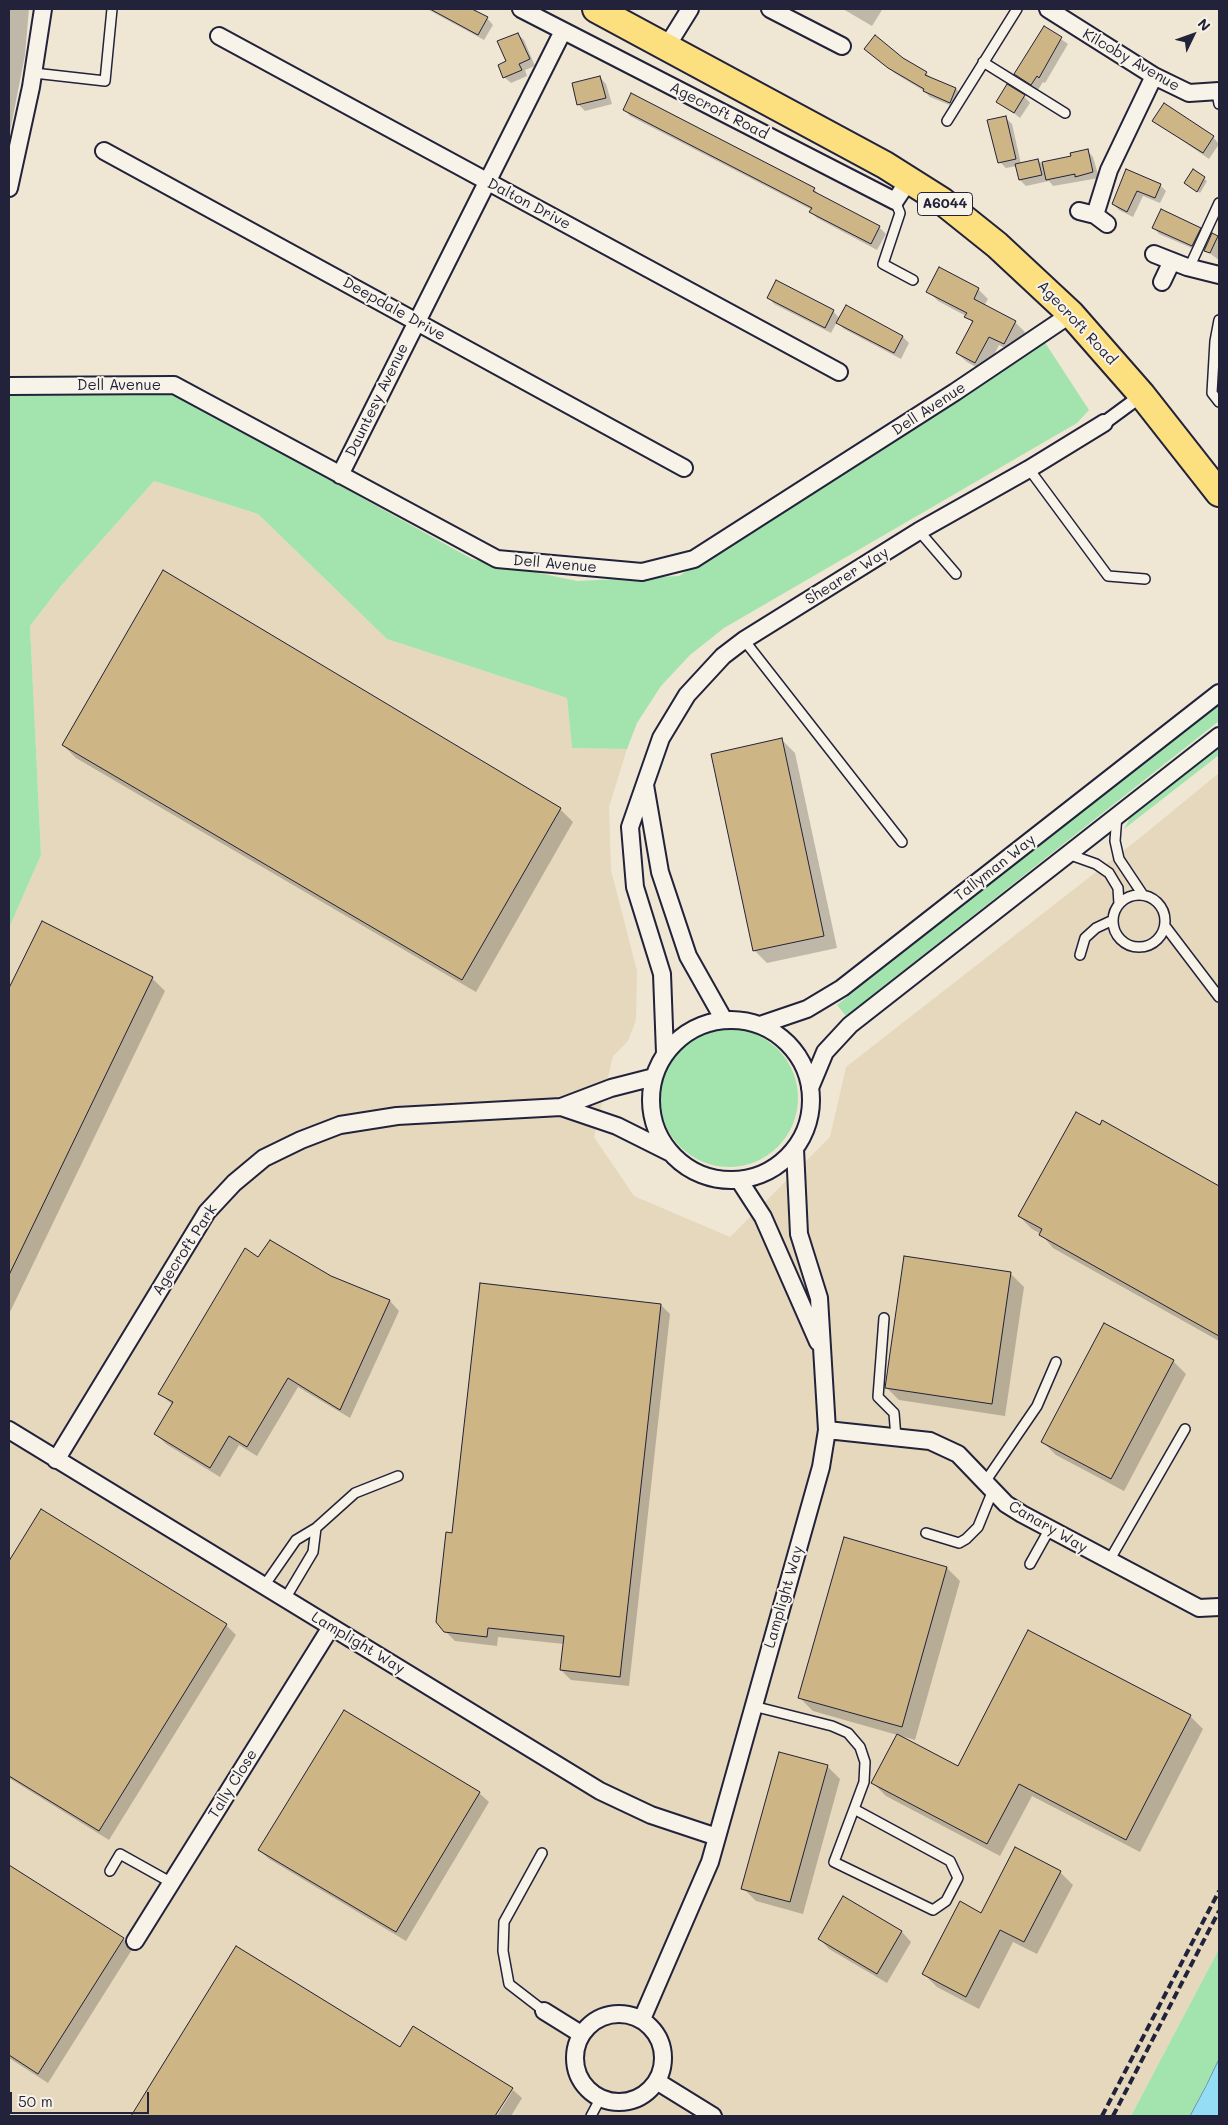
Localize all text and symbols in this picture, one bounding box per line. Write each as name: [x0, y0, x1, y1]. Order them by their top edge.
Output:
north arrow: [1168, 10, 1218, 60]
text: N: [1194, 14, 1215, 35]
street label: Kilcoby Avenue: [1079, 25, 1183, 95]
street label: Agecroft Road: [667, 78, 771, 144]
street label: Dalton Drive: [484, 175, 574, 233]
road number: A6044: [918, 192, 972, 215]
street label: Deepdale Drive: [340, 273, 448, 345]
street label: Agecroft Road: [1034, 277, 1120, 369]
street label: Dauntesy Avenue: [342, 340, 412, 460]
street label: Dell Avenue: [77, 376, 161, 394]
street label: Dell Avenue: [889, 379, 969, 439]
street label: Shearer Way: [802, 543, 892, 609]
street label: Dell Avenue: [512, 551, 598, 577]
street label: Tallyman Way: [951, 831, 1039, 905]
street label: Agecroft Park: [149, 1201, 221, 1299]
street label: Canary Way: [1005, 1497, 1091, 1557]
street label: Lamplight Way: [761, 1544, 807, 1650]
street label: Lamplight Way: [308, 1608, 408, 1678]
street label: Tally Close: [205, 1746, 261, 1822]
scale bar: [12, 2082, 151, 2114]
text: 50 m: [18, 2091, 53, 2111]

